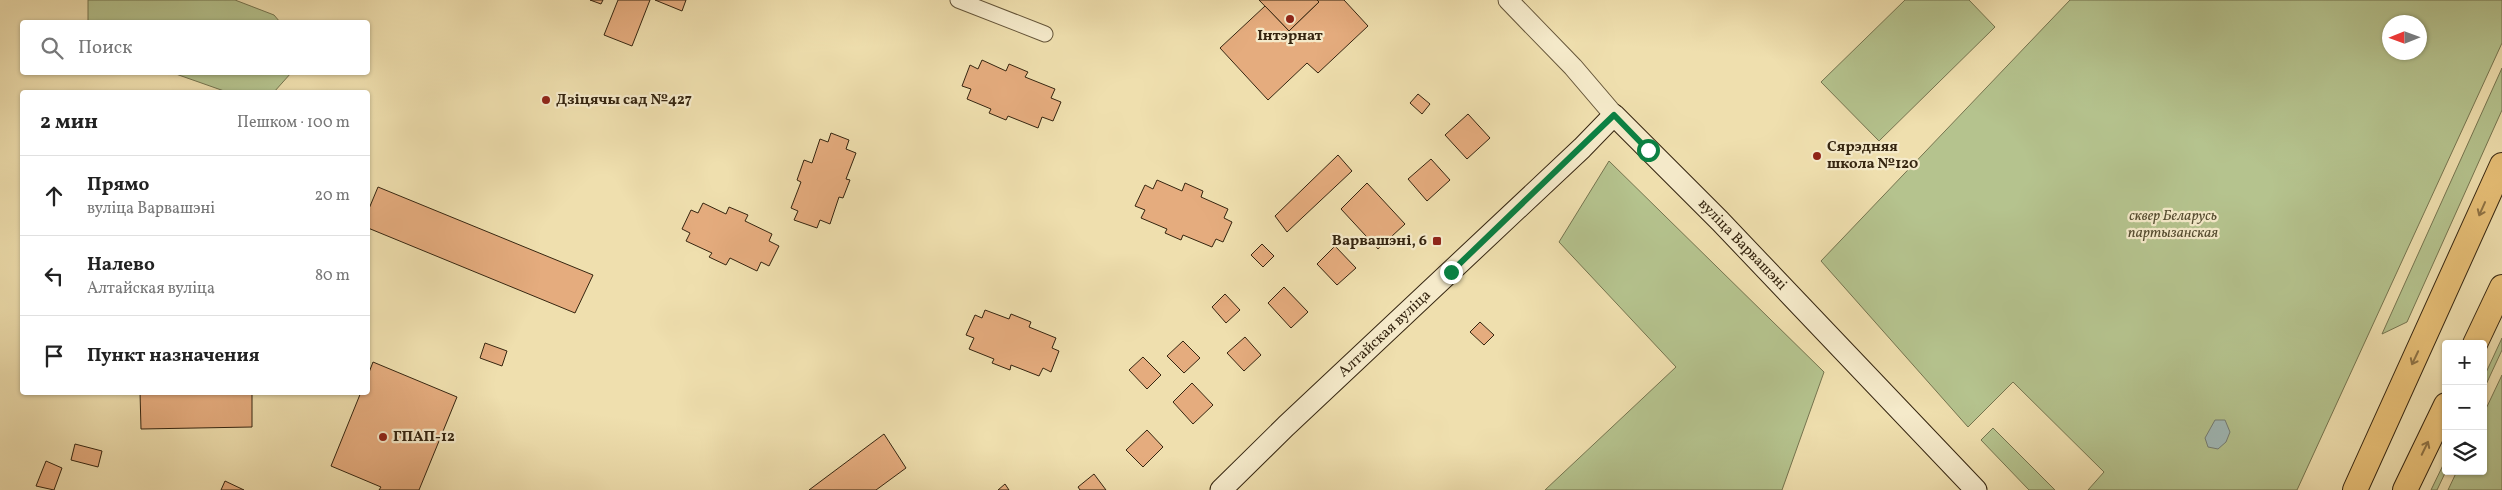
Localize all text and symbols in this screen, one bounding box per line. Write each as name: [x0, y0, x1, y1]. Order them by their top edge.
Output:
marker: Інтэрнат: [1284, 13, 1296, 25]
north arrow: [2382, 15, 2427, 60]
search box: [20, 20, 370, 75]
place label: Інтэрнат: [1257, 26, 1324, 47]
icon: search: [38, 34, 66, 62]
text: Поиск: [78, 35, 132, 61]
place label: Дзіцячы сад №427: [556, 90, 692, 111]
marker: Дзіцячы сад №427: [540, 94, 552, 106]
text: 2 мин: [40, 108, 98, 137]
text: Пешком · 100 m: [237, 112, 350, 134]
place label: Сярэдняя школа №120: [1827, 137, 1918, 175]
route start: [1637, 139, 1660, 162]
marker: Сярэдняя школа №120: [1811, 150, 1823, 162]
text: Прямо: [87, 172, 149, 198]
icon: ahead: [40, 182, 68, 210]
text: 20 m: [315, 185, 350, 207]
street label: вуліца Варвашэні: [1693, 194, 1791, 296]
text: вуліца Варвашэні: [87, 198, 215, 220]
one-way arrow: [2477, 202, 2487, 217]
park label: сквер Беларусь партызанская: [2128, 206, 2218, 244]
place label: Варвашэні, 6: [1332, 231, 1427, 252]
marker: Варвашэні, 6: [1431, 235, 1443, 247]
text: Налево: [87, 252, 155, 278]
route end: [1440, 261, 1463, 284]
icon: left: [40, 262, 68, 290]
text: 80 m: [315, 265, 350, 287]
text: Алтайская вуліца: [87, 278, 215, 300]
street label: Алтайская вуліца: [1334, 285, 1436, 383]
map controls: [2442, 340, 2487, 475]
button: +: [2442, 340, 2487, 385]
icon: arrive: [40, 342, 68, 370]
text: Пункт назначения: [87, 343, 260, 369]
one-way arrow: [2410, 350, 2420, 365]
button: −: [2442, 385, 2487, 430]
place label: ГПАП-12: [393, 427, 455, 448]
button: layers: [2442, 430, 2487, 475]
marker: ГПАП-12: [377, 431, 389, 443]
one-way arrow: [2421, 440, 2431, 455]

